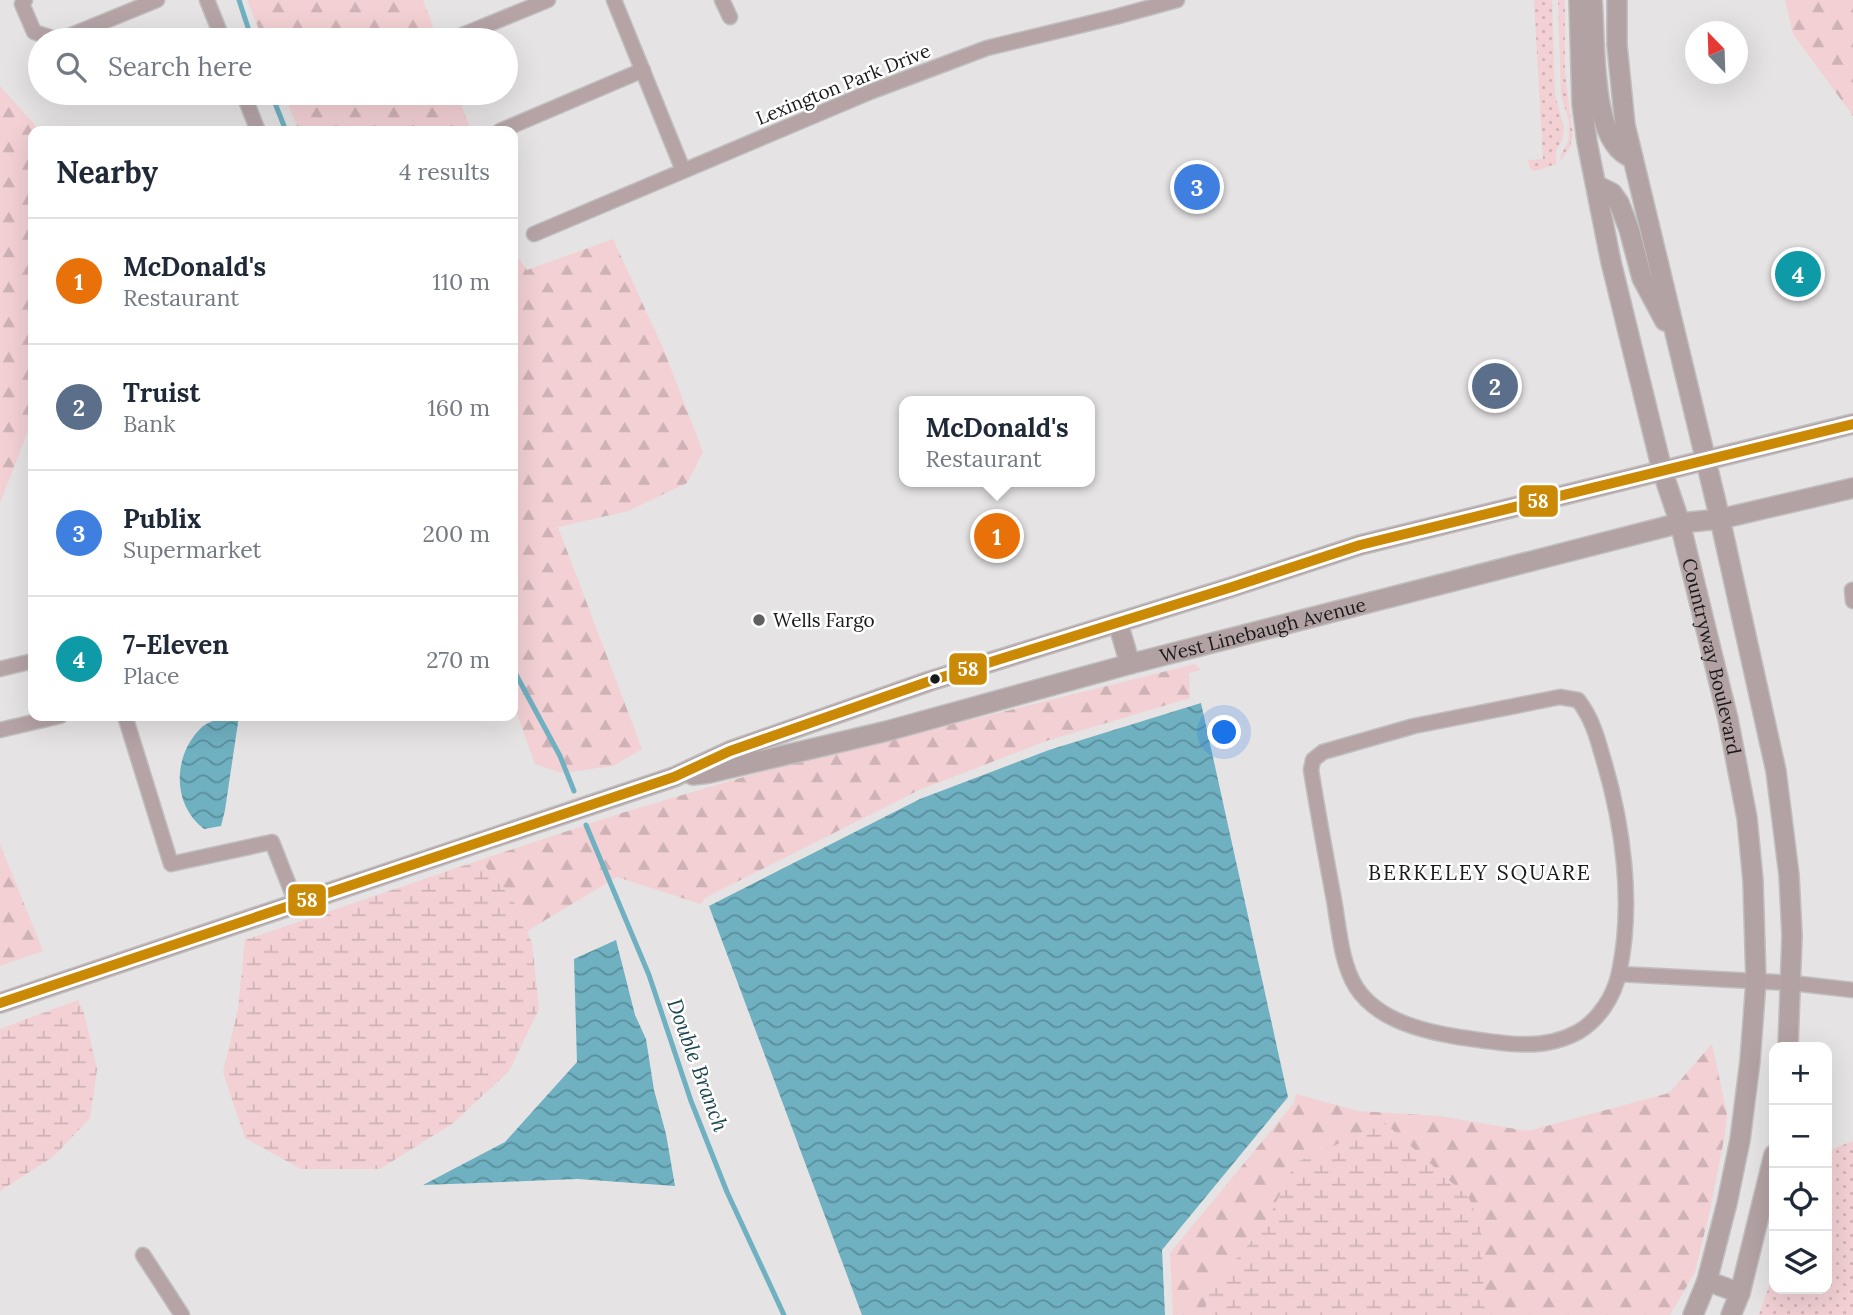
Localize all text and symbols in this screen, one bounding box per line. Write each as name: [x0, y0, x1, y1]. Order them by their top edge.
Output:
north arrow: [1685, 21, 1748, 84]
search box: [28, 28, 518, 105]
street label: Lexington Park Drive: [752, 38, 934, 130]
icon: search: [52, 48, 90, 86]
text: Search here: [108, 50, 252, 83]
text: Nearby: [56, 153, 158, 191]
text: 4 results: [399, 157, 490, 186]
pin: 3: [1174, 161, 1220, 213]
pin: 4: [1775, 248, 1821, 300]
text: McDonald's: [123, 250, 266, 283]
text: 1: [74, 267, 84, 296]
text: 110 m: [432, 267, 490, 296]
text: Restaurant: [123, 283, 239, 312]
pin: 2: [1472, 360, 1518, 412]
text: Truist: [123, 376, 200, 409]
text: 2: [73, 393, 85, 422]
text: 160 m: [427, 393, 490, 422]
popup: [899, 396, 1095, 487]
text: Bank: [123, 409, 176, 438]
text: McDonald's: [925, 411, 1069, 444]
text: Restaurant: [925, 444, 1042, 473]
line badge: 58: [1518, 484, 1559, 518]
text: 58: [1527, 489, 1549, 513]
text: Publix: [123, 502, 201, 535]
pin: 1: [974, 510, 1020, 562]
text: 3: [73, 519, 85, 548]
text: 200 m: [422, 519, 490, 548]
text: Supermarket: [123, 535, 261, 564]
street label: Countryway Boulevard: [1677, 556, 1747, 757]
street label: West Linebaugh Avenue: [1157, 592, 1368, 668]
place label: Wells Fargo: [773, 608, 875, 632]
marker: Wells Fargo: [751, 612, 767, 628]
text: 7-Eleven: [123, 628, 229, 661]
text: 4: [73, 645, 85, 674]
text: 270 m: [426, 645, 490, 674]
line badge: 58: [948, 652, 988, 686]
text: 58: [957, 657, 979, 681]
text: Place: [123, 661, 180, 690]
unlabelled marker: [928, 672, 942, 686]
your location: [1207, 715, 1241, 749]
district label: BERKELEY SQUARE: [1368, 859, 1592, 886]
line badge: 58: [287, 883, 327, 917]
text: 58: [296, 888, 318, 912]
water label: Double Branch: [661, 995, 735, 1135]
map controls: [1769, 1042, 1832, 1294]
button: +: [1769, 1042, 1832, 1105]
button: −: [1769, 1105, 1832, 1168]
button: locate: [1769, 1168, 1832, 1231]
button: layers: [1769, 1231, 1832, 1294]

